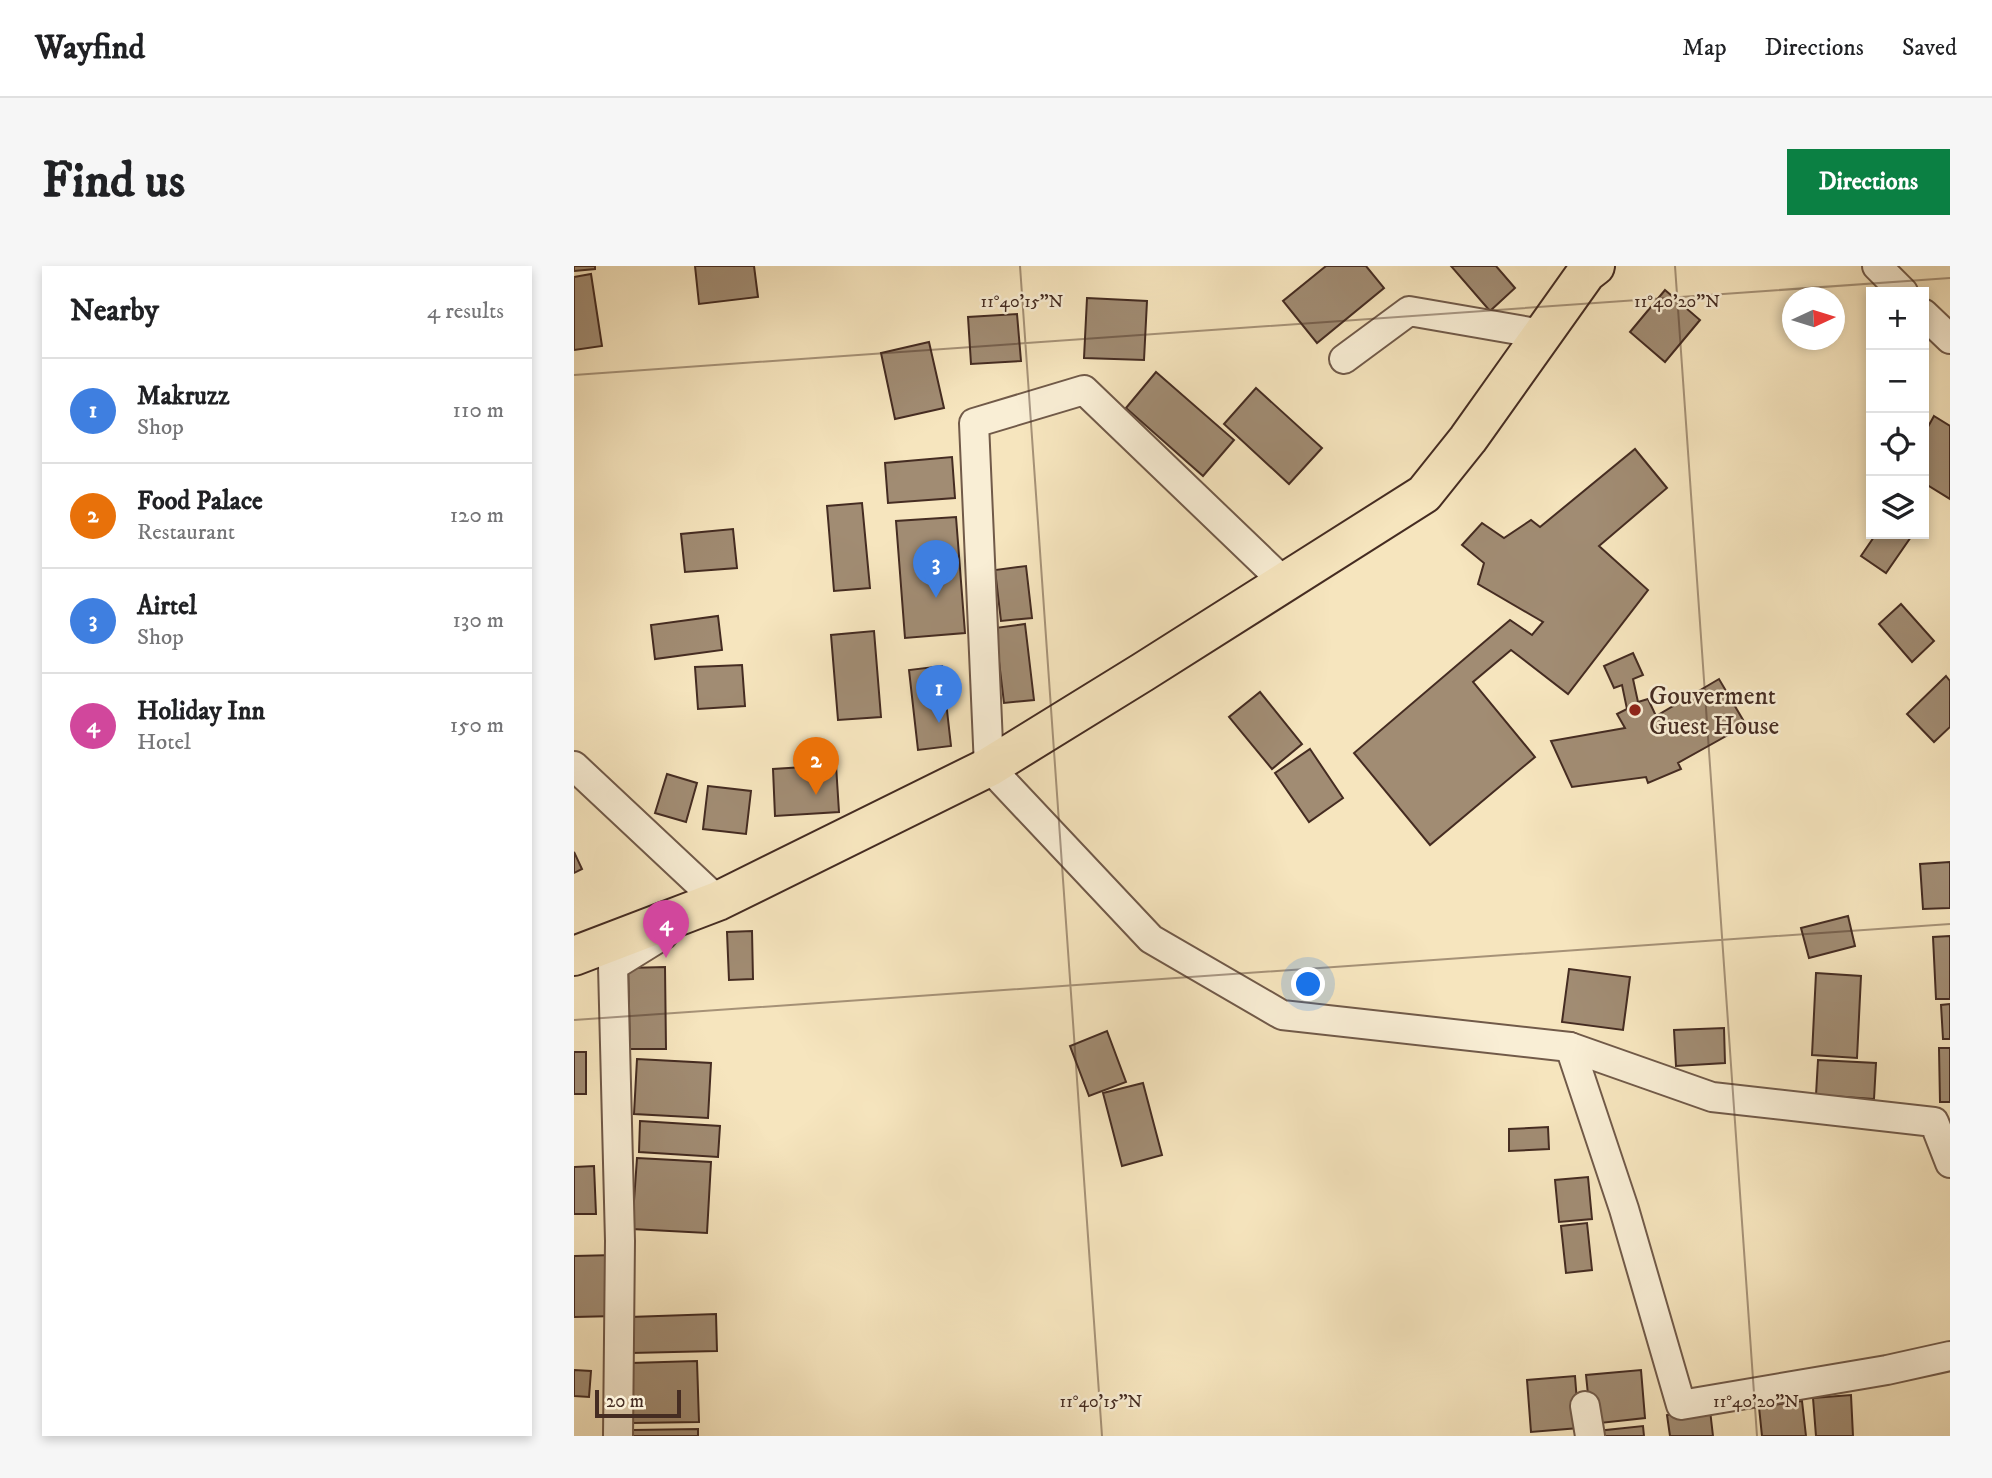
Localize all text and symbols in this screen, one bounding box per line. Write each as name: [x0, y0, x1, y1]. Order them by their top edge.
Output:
text: Wayfind: [35, 28, 145, 69]
text: Map: [1682, 33, 1727, 63]
text: Directions: [1765, 33, 1864, 63]
text: Saved: [1902, 33, 1957, 63]
button: Directions: [1787, 149, 1950, 215]
text: Find us: [42, 151, 185, 213]
north arrow: [1782, 287, 1845, 350]
map controls: [1866, 287, 1929, 539]
button: +: [1866, 287, 1929, 350]
text: 11°40'15"N: [981, 291, 1064, 313]
text: 11°40'20"N: [1634, 291, 1720, 313]
text: Nearby: [70, 293, 159, 330]
text: 4 results: [427, 297, 504, 326]
button: −: [1866, 350, 1929, 413]
text: Makruzz: [137, 380, 229, 413]
text: 1: [89, 396, 97, 425]
text: 110 m: [453, 396, 504, 425]
text: Shop: [137, 413, 184, 442]
button: locate: [1866, 413, 1929, 476]
button: layers: [1866, 476, 1929, 539]
text: Food Palace: [137, 485, 263, 518]
text: 2: [87, 501, 99, 530]
text: 120 m: [450, 501, 504, 530]
text: Restaurant: [137, 518, 235, 547]
pin: 3: [913, 540, 959, 598]
text: Airtel: [137, 590, 197, 623]
text: 3: [89, 606, 97, 635]
text: 130 m: [452, 606, 504, 635]
text: Shop: [137, 623, 184, 652]
pin: 1: [916, 665, 962, 723]
place label: Gouverment Guest House: [1649, 680, 1779, 743]
text: Holiday Inn: [137, 695, 265, 728]
marker: Gouverment Guest House: [1627, 702, 1643, 718]
text: 4: [86, 711, 100, 740]
text: 150 m: [450, 711, 504, 740]
text: Hotel: [137, 728, 191, 757]
pin: 2: [793, 737, 839, 795]
pin: 4: [643, 900, 689, 958]
your location: [1291, 967, 1325, 1001]
scale bar: [595, 1387, 681, 1419]
text: 20 m: [606, 1390, 644, 1413]
text: 11°40'15"N: [1060, 1391, 1143, 1413]
text: 11°40'20"N: [1713, 1391, 1799, 1413]

